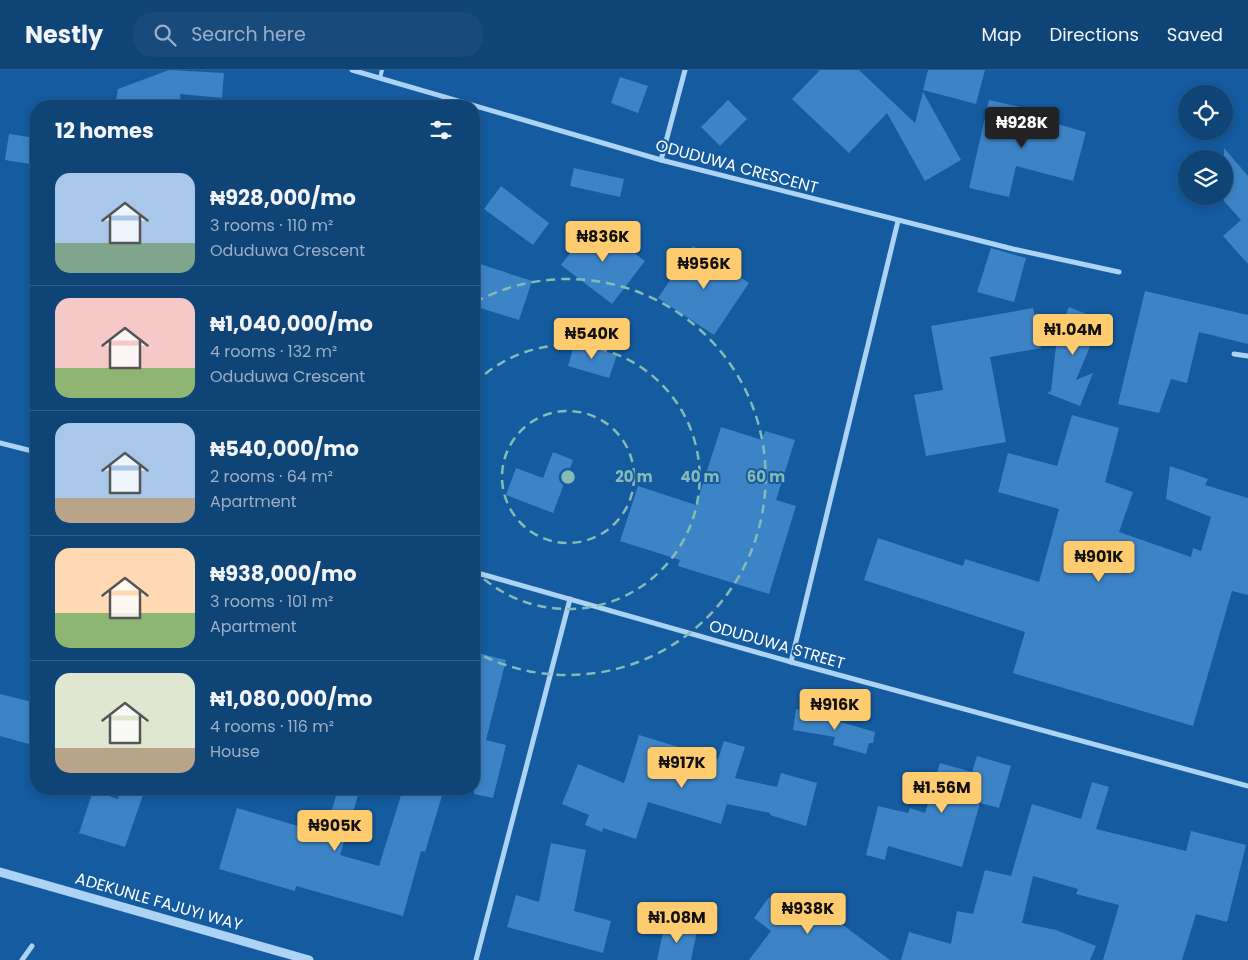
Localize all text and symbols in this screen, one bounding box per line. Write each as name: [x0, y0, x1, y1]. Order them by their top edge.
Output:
search box: [133, 12, 483, 57]
text: Nestly: [25, 18, 103, 51]
icon: search: [151, 21, 179, 49]
text: Search here: [191, 21, 306, 48]
text: Map: [982, 22, 1021, 47]
text: Directions: [1049, 22, 1139, 47]
text: Saved: [1167, 22, 1223, 47]
map controls: [1178, 85, 1233, 205]
button: locate: [1178, 85, 1233, 140]
pin: ₦928K: [987, 106, 1057, 149]
text: ₦928K: [996, 111, 1048, 134]
text: 12 homes: [55, 116, 154, 145]
icon: filters: [427, 116, 455, 144]
street label: ODUDUWA CRESCENT: [653, 134, 821, 199]
button: layers: [1178, 150, 1233, 205]
text: ₦928,000/mo: [210, 183, 356, 212]
icon: home: [95, 193, 155, 253]
text: 3 rooms · 110 m²: [210, 214, 333, 237]
pin: ₦836K: [568, 220, 638, 263]
text: ₦836K: [577, 225, 629, 248]
text: Oduduwa Crescent: [210, 239, 365, 262]
pin: ₦956K: [669, 248, 739, 290]
text: ₦956K: [677, 252, 731, 275]
text: ₦1,040,000/mo: [210, 309, 373, 338]
pin: ₦1.04M: [1032, 314, 1114, 356]
icon: home: [95, 318, 155, 378]
pin: ₦540K: [557, 318, 627, 360]
text: ₦1.04M: [1044, 318, 1102, 341]
text: ₦540K: [565, 322, 619, 345]
text: 4 rooms · 132 m²: [210, 340, 337, 363]
text: Oduduwa Crescent: [210, 365, 365, 388]
text: ₦540,000/mo: [210, 434, 359, 463]
icon: home: [95, 443, 155, 503]
text: 2 rooms · 64 m²: [210, 465, 333, 488]
text: 20 m: [615, 466, 653, 487]
text: 40 m: [680, 466, 720, 487]
text: 60 m: [747, 466, 785, 487]
centre of rings: [559, 468, 577, 486]
text: Apartment: [210, 490, 297, 513]
pin: ₦901K: [1064, 540, 1134, 583]
text: ₦901K: [1075, 545, 1124, 568]
text: ₦938,000/mo: [210, 559, 357, 588]
icon: home: [95, 568, 155, 628]
text: 3 rooms · 101 m²: [210, 590, 333, 613]
street label: ODUDUWA STREET: [706, 614, 848, 675]
text: Apartment: [210, 615, 297, 638]
text: ₦1,080,000/mo: [210, 684, 372, 713]
pin: ₦916K: [800, 688, 870, 731]
icon: home: [95, 693, 155, 753]
text: ₦916K: [811, 693, 859, 716]
text: 4 rooms · 116 m²: [210, 715, 334, 738]
text: House: [210, 740, 260, 763]
pin: ₦917K: [647, 746, 717, 789]
text: ₦917K: [658, 751, 706, 774]
pin: ₦1.56M: [901, 772, 983, 814]
text: ₦1.56M: [913, 776, 971, 799]
pin: ₦905K: [300, 810, 370, 852]
text: ₦905K: [308, 814, 362, 837]
street label: ADEKUNLE FAJUYI WAY: [73, 867, 246, 937]
pin: ₦938K: [773, 892, 843, 935]
text: ₦938K: [782, 897, 834, 920]
pin: ₦1.08M: [636, 902, 718, 944]
text: ₦1.08M: [648, 906, 706, 929]

